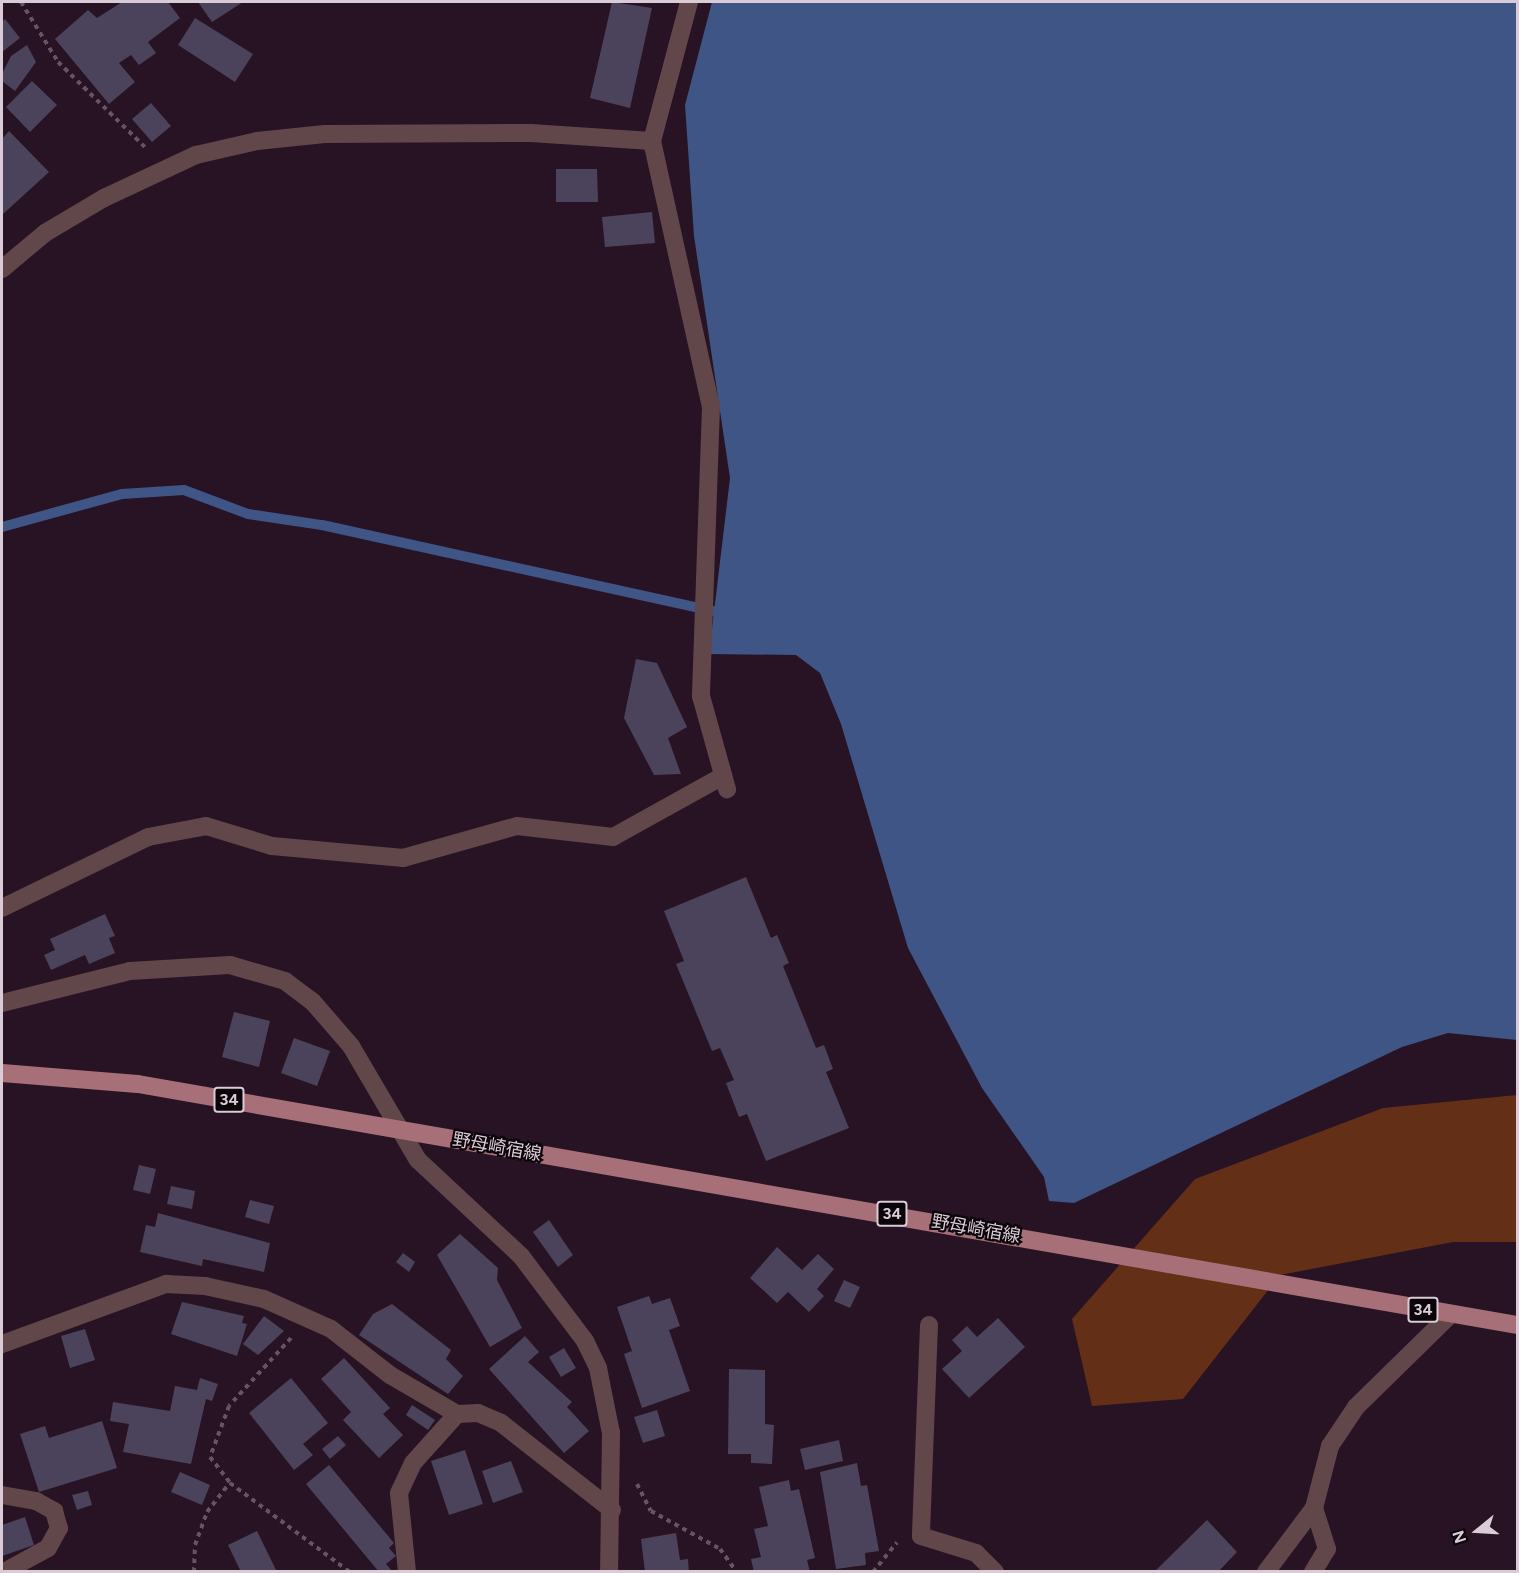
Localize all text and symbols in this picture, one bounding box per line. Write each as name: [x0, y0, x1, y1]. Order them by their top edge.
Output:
road number: 34: [212, 1087, 246, 1113]
street label: 野母崎宿線: [451, 1129, 543, 1165]
road number: 34: [876, 1201, 908, 1227]
street label: 野母崎宿線: [930, 1211, 1022, 1247]
road number: 34: [1406, 1297, 1440, 1323]
north arrow: [1447, 1501, 1507, 1561]
text: N: [1448, 1528, 1470, 1546]

